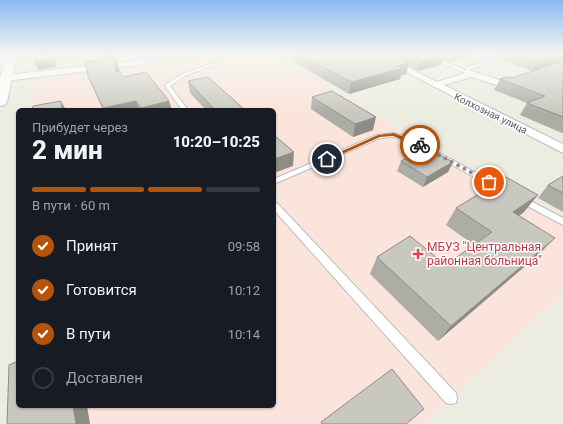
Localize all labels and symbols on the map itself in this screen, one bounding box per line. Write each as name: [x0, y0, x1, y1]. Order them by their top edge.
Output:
street label: Колхозная улица: [452, 91, 529, 136]
courier: [400, 125, 440, 165]
pin: [310, 142, 344, 176]
pin: [472, 165, 506, 199]
place label: МБУЗ "Центральная районная больница": [427, 240, 542, 268]
marker: МБУЗ "Центральная районная больница": [412, 248, 424, 260]

